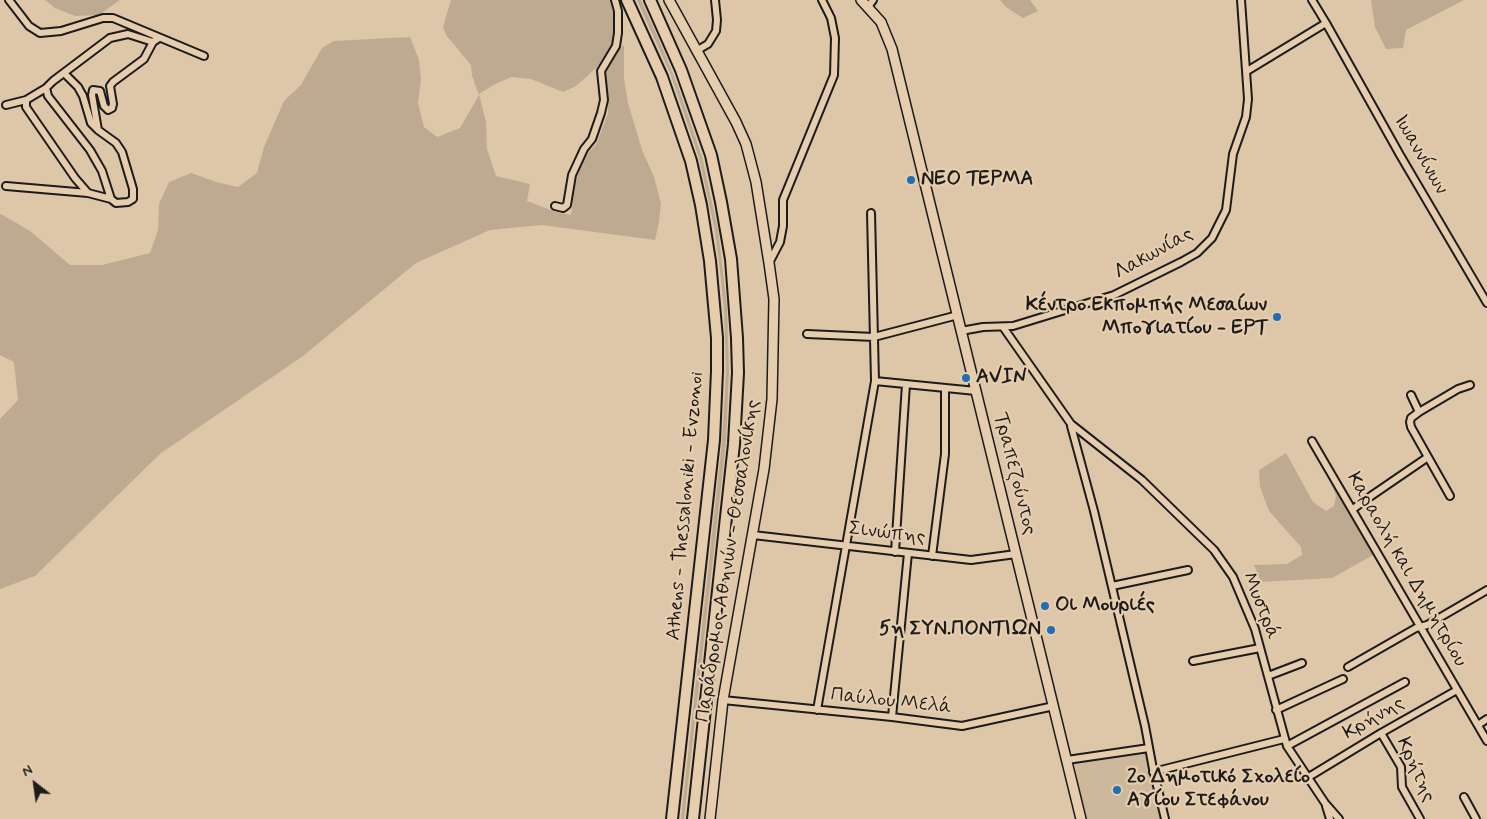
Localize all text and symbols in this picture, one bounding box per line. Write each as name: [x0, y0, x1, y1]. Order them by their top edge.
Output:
street label: Ιωαννίνων: [1388, 111, 1452, 199]
place label: ΝΕΟ ΤΕΡΜΑ: [921, 168, 1033, 192]
marker: ΝΕΟ ΤΕΡΜΑ: [905, 174, 917, 186]
street label: Λακωνίας: [1110, 223, 1198, 285]
place label: Κέντρο Εκπομπής Μεσαίων Μπογιατίου - ΕΡΤ: [1026, 294, 1267, 341]
marker: Κέντρο Εκπομπής Μεσαίων Μπογιατίου - ΕΡΤ: [1271, 311, 1283, 323]
place label: AVIN: [976, 366, 1027, 390]
street label: Athens - Thessaloniki - Evzonoi: [662, 371, 710, 641]
marker: AVIN: [960, 372, 972, 384]
street label: Παράδρομος Αθηνών - Θεσσαλονίκης: [692, 398, 766, 724]
street label: Τραπεζούντος: [987, 410, 1041, 538]
street label: Καραολή και Δημητρίου: [1340, 468, 1472, 672]
street label: Σινώπης: [847, 517, 927, 551]
street label: Μυστρά: [1236, 569, 1284, 643]
place label: Οι Μουριές: [1055, 594, 1155, 618]
marker: Οι Μουριές: [1039, 600, 1051, 612]
place label: 5η ΣΥΝ.ΠΟΝΤΙΩΝ: [879, 618, 1041, 642]
marker: 5η ΣΥΝ.ΠΟΝΤΙΩΝ: [1045, 624, 1057, 636]
street label: Παύλου Μελά: [829, 684, 953, 720]
street label: Κρήνης: [1339, 692, 1409, 746]
street label: Κρήτης: [1390, 734, 1440, 806]
north arrow: [10, 759, 60, 809]
text: N: [19, 761, 36, 781]
place label: 2ο Δημοτικό Σχολείο Αγίου Στεφάνου: [1127, 766, 1310, 813]
marker: 2ο Δημοτικό Σχολείο Αγίου Στεφάνου: [1111, 784, 1123, 796]

